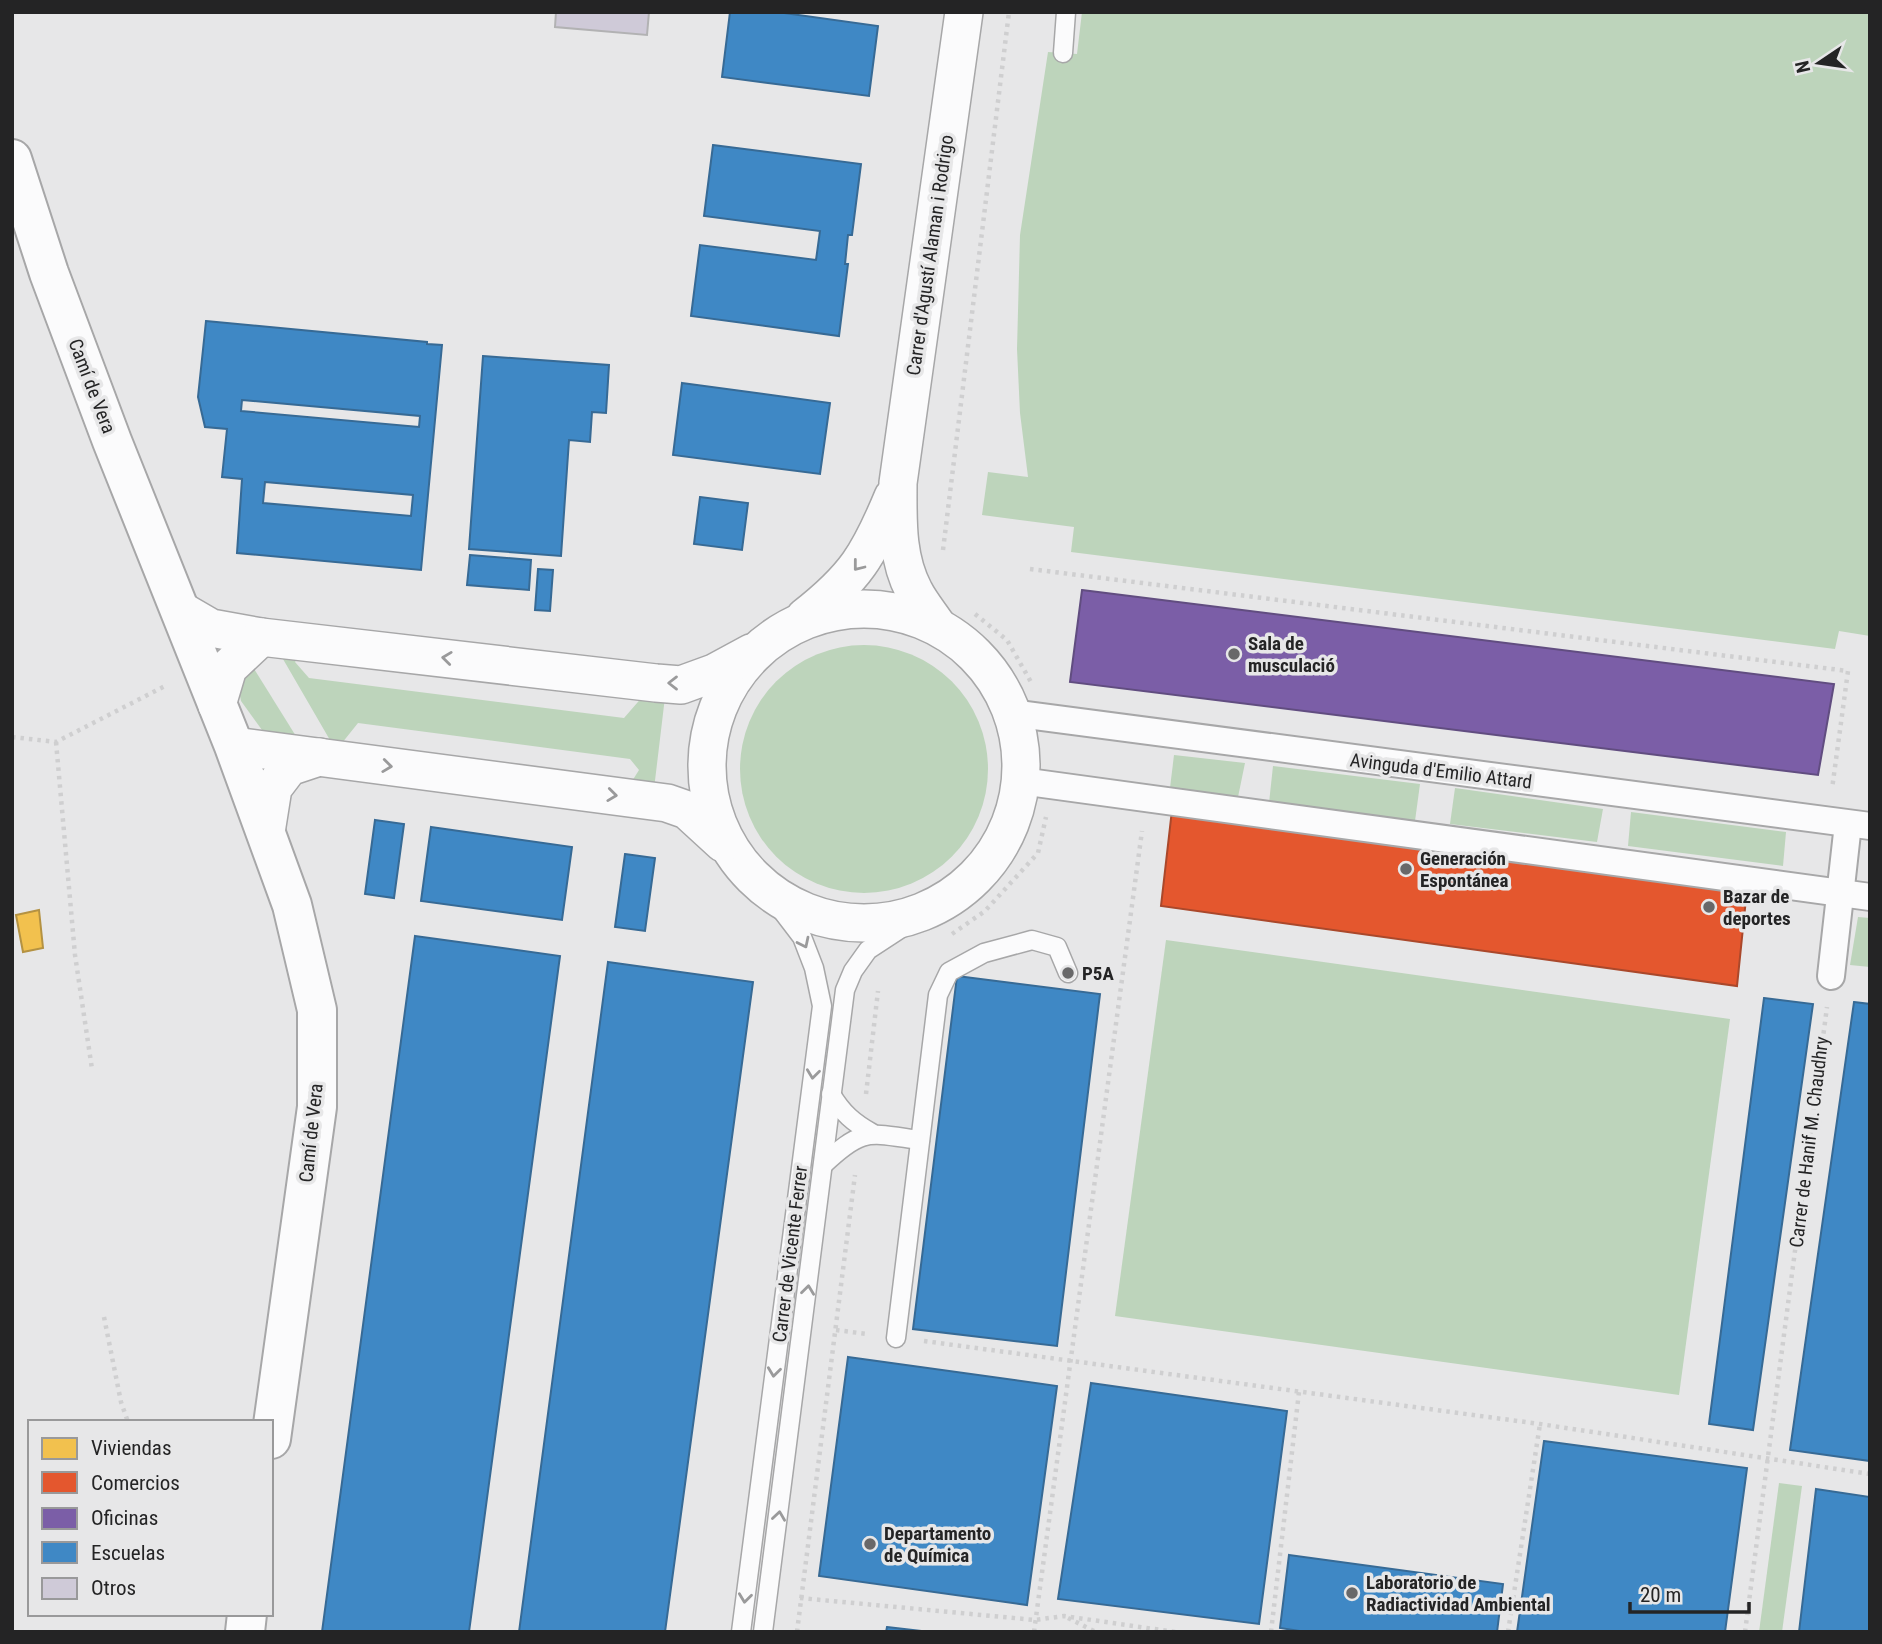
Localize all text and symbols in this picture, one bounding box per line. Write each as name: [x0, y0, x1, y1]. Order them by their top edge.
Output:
north arrow: [1784, 28, 1854, 98]
text: N: [1790, 58, 1815, 75]
street label: Carrer d'Agustí Alaman i Rodrigo: [902, 133, 958, 377]
street label: Camí de Vera: [63, 335, 121, 437]
one-way arrow: [854, 558, 867, 570]
place label: Sala de musculació: [1248, 632, 1335, 677]
marker: Sala de musculació: [1226, 646, 1242, 662]
one-way arrow: [441, 651, 453, 666]
one-way arrow: [667, 675, 678, 691]
street label: Avinguda d'Emilio Attard: [1349, 748, 1533, 794]
one-way arrow: [381, 758, 393, 773]
one-way arrow: [607, 788, 618, 803]
place label: Generación Espontánea: [1420, 847, 1508, 892]
marker: Generación Espontánea: [1398, 861, 1414, 877]
place label: Bazar de deportes: [1723, 885, 1791, 930]
marker: Bazar de deportes: [1701, 899, 1717, 915]
one-way arrow: [795, 936, 809, 948]
place label: P5A: [1082, 962, 1114, 985]
marker: P5A: [1060, 965, 1076, 981]
street label: Carrer de Hanif M. Chaudhry: [1785, 1035, 1833, 1249]
one-way arrow: [806, 1068, 821, 1080]
street label: Camí de Vera: [294, 1082, 328, 1184]
street label: Carrer de Vicente Ferrer: [768, 1164, 812, 1344]
one-way arrow: [800, 1284, 815, 1296]
one-way arrow: [767, 1367, 782, 1378]
legend: [28, 1420, 273, 1616]
text: Viviendas: [91, 1436, 171, 1460]
text: Comercios: [91, 1471, 180, 1495]
text: Oficinas: [91, 1506, 158, 1530]
one-way arrow: [771, 1510, 786, 1521]
place label: Departamento de Química: [884, 1522, 991, 1567]
marker: Departamento de Química: [862, 1536, 878, 1552]
text: Escuelas: [91, 1541, 165, 1565]
scale bar: [1630, 1570, 1749, 1614]
place label: Laboratorio de Radiactividad Ambiental: [1366, 1571, 1551, 1616]
text: Otros: [91, 1576, 136, 1600]
text: 20 m: [1640, 1583, 1681, 1607]
marker: Laboratorio de Radiactividad Ambiental: [1344, 1585, 1360, 1601]
one-way arrow: [738, 1592, 753, 1604]

